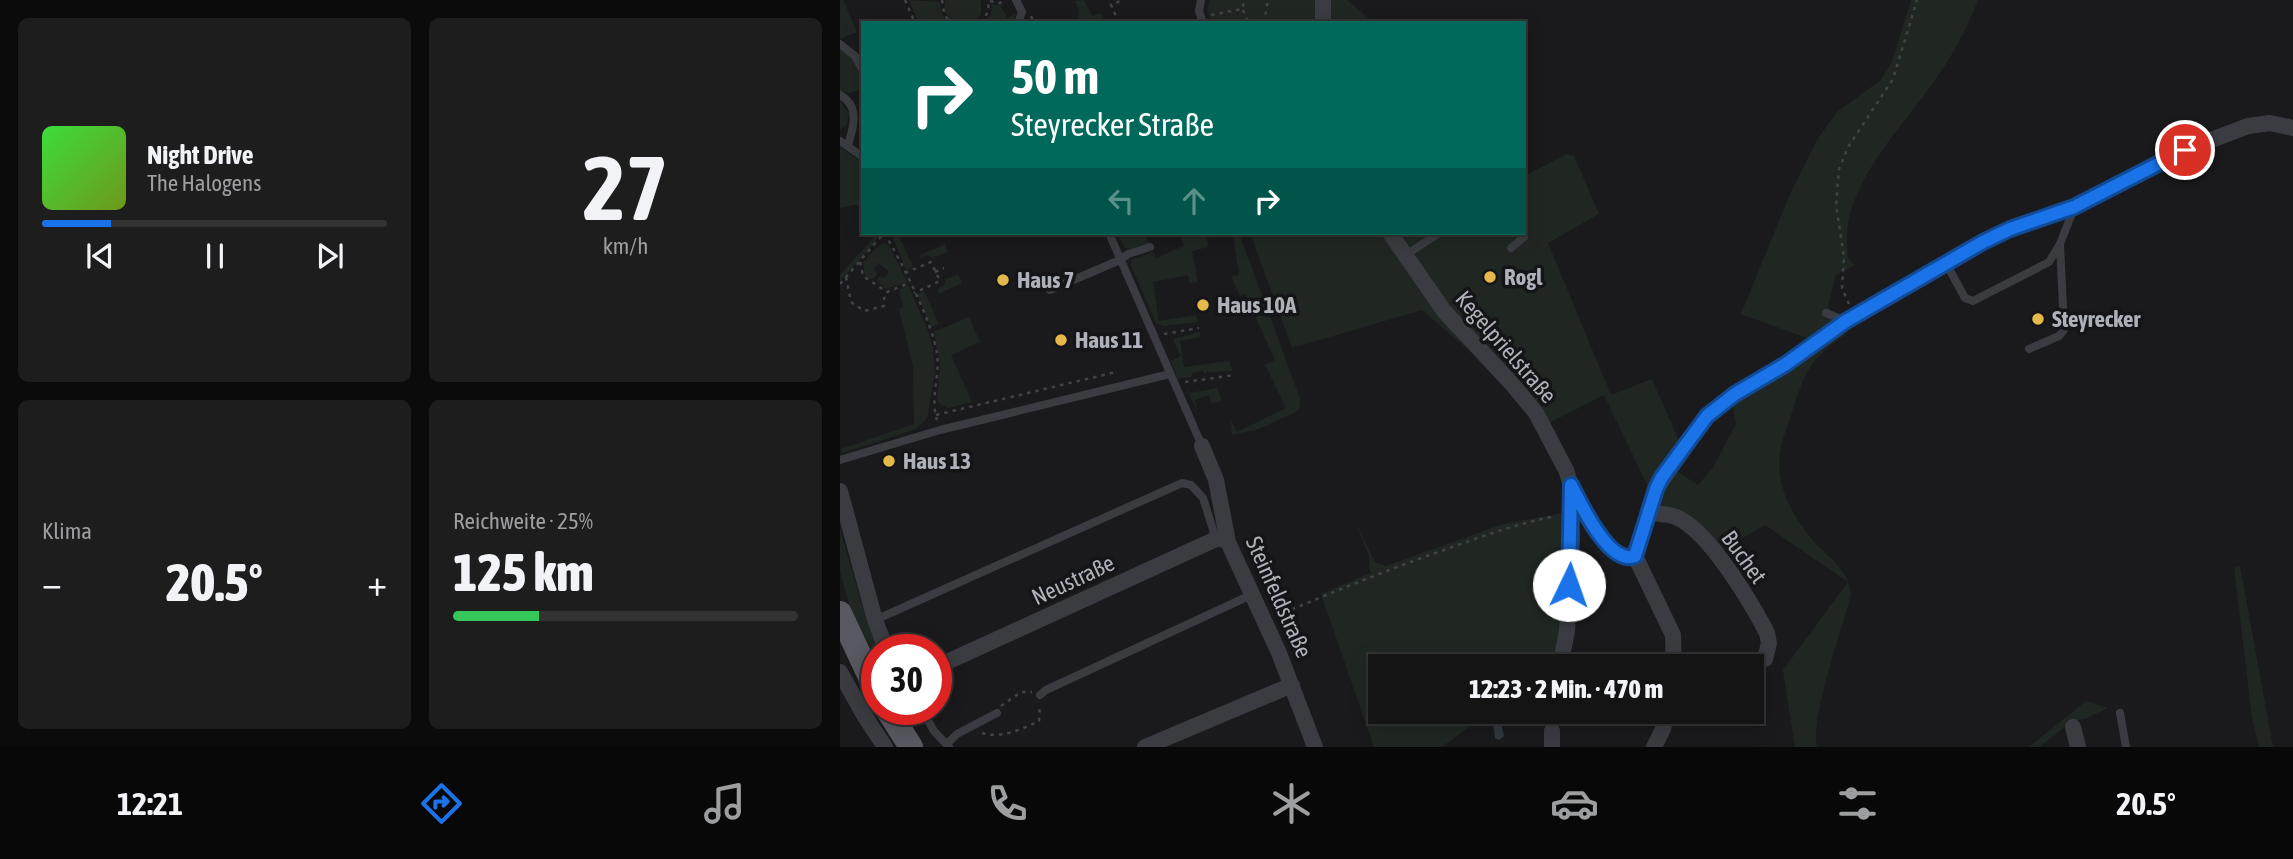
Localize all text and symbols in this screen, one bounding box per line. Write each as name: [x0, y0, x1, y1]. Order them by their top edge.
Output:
text: 50 m: [1011, 48, 1099, 104]
icon: right: [896, 49, 987, 140]
text: Steyrecker Straße: [1011, 106, 1214, 143]
pin: [2155, 120, 2215, 180]
icon: arrive: [2166, 131, 2204, 169]
text: 27: [583, 135, 668, 239]
text: Night Drive: [147, 140, 254, 170]
text: The Halogens: [147, 170, 261, 196]
icon: left: [1102, 182, 1140, 220]
icon: ahead: [1175, 182, 1213, 220]
icon: right: [1248, 182, 1286, 220]
text: km/h: [603, 233, 648, 259]
icon: previous: [81, 237, 119, 275]
icon: pause: [196, 237, 234, 275]
icon: next: [311, 237, 349, 275]
place label: Rogl: [1504, 264, 1543, 290]
place label: Haus 7: [1017, 267, 1074, 293]
marker: Rogl: [1482, 269, 1498, 285]
marker: Haus 7: [995, 272, 1011, 288]
street label: Kegelprielstraße: [1450, 286, 1562, 408]
place label: Haus 10A: [1217, 292, 1297, 318]
marker: Haus 10A: [1195, 297, 1211, 313]
place label: Steyrecker: [2052, 306, 2141, 332]
marker: Steyrecker: [2030, 311, 2046, 327]
place label: Haus 11: [1075, 327, 1143, 353]
marker: Haus 11: [1053, 332, 1069, 348]
place label: Haus 13: [903, 448, 971, 474]
marker: Haus 13: [881, 453, 897, 469]
text: Reichweite · 25%: [453, 508, 593, 534]
text: Klima: [42, 518, 92, 544]
street label: Buchet: [1716, 526, 1772, 588]
street label: Steinfeldstraße: [1241, 533, 1317, 661]
text: 125 km: [453, 542, 594, 602]
position arrow: [1532, 548, 1606, 622]
street label: Neustraße: [1028, 550, 1118, 610]
text: 20.5°: [166, 552, 263, 612]
text: −: [42, 561, 62, 604]
text: +: [367, 561, 387, 604]
speed limit sign: 30: [861, 634, 952, 725]
text: 12:23 · 2 Min. · 470 m: [1469, 674, 1663, 704]
icon: directions: [417, 779, 466, 828]
icon: music: [700, 779, 749, 828]
icon: phone: [983, 779, 1032, 828]
icon: climate: [1267, 779, 1316, 828]
icon: car: [1550, 779, 1599, 828]
icon: filters: [1833, 779, 1882, 828]
text: 12:21: [117, 785, 183, 822]
text: 20.5°: [2116, 785, 2176, 822]

